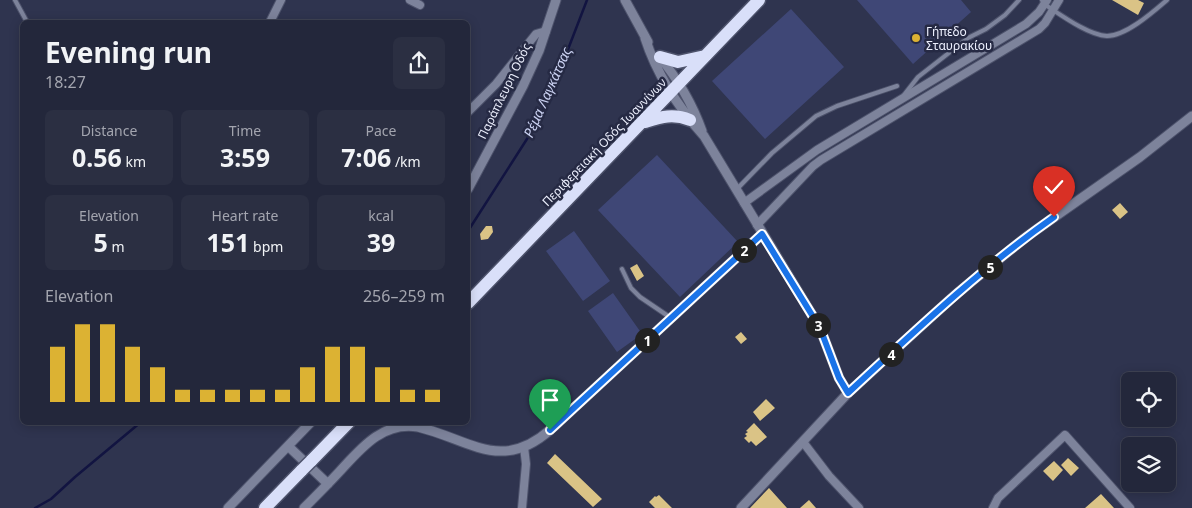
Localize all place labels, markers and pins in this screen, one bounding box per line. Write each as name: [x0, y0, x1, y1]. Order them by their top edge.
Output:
place label: Γήπεδο Σταυρακίου: [926, 23, 992, 54]
marker: Γήπεδο Σταυρακίου: [910, 32, 922, 44]
pin: [1033, 166, 1075, 217]
pin: 2: [732, 238, 756, 262]
pin: 5: [978, 254, 1002, 280]
pin: 3: [806, 312, 830, 338]
pin: 1: [634, 328, 660, 352]
pin: 4: [878, 342, 904, 366]
pin: [529, 379, 571, 430]

